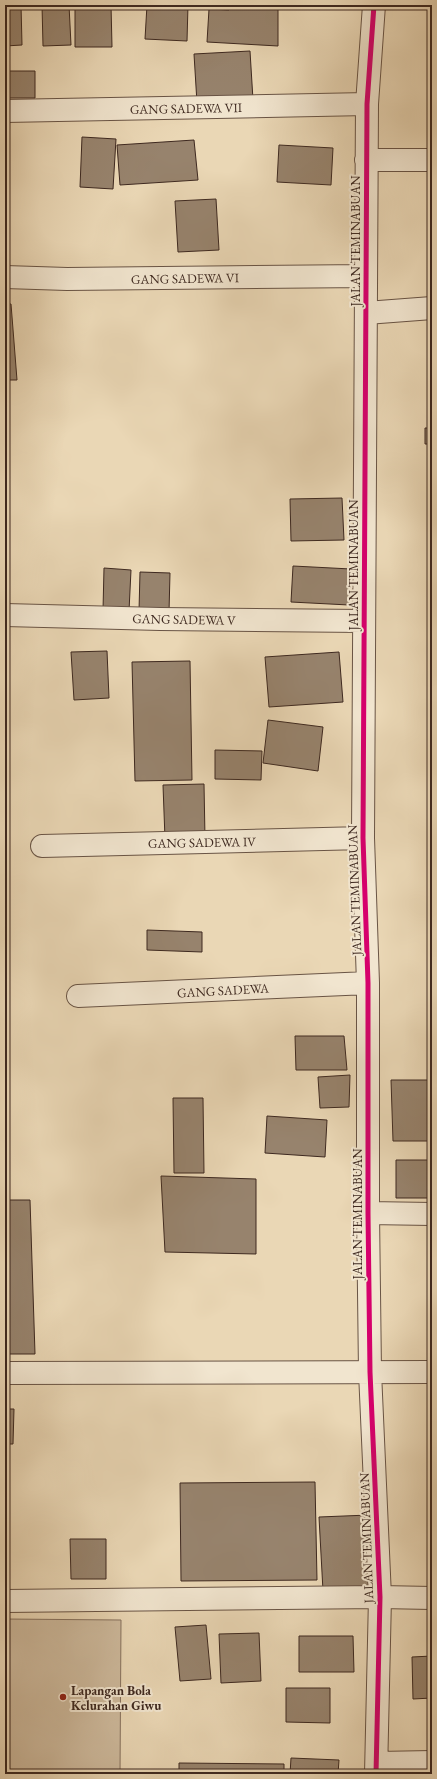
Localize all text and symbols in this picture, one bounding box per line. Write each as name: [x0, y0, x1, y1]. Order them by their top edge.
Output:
street label: GANG SADEWA VII: [130, 99, 243, 118]
street label: JALAN TEMINABUAN: [347, 175, 364, 307]
street label: GANG SADEWA VI: [131, 269, 240, 288]
street label: JALAN TEMINABUAN: [345, 499, 362, 631]
street label: GANG SADEWA V: [132, 610, 236, 629]
street label: JALAN TEMINABUAN: [344, 824, 365, 957]
street label: GANG SADEWA IV: [148, 833, 256, 852]
street label: GANG SADEWA: [177, 980, 271, 1001]
street label: JALAN TEMINABUAN: [349, 1148, 366, 1280]
street label: JALAN TEMINABUAN: [356, 1472, 377, 1605]
place label: Lapangan Bola Kelurahan Giwu: [71, 1682, 162, 1714]
marker: Lapangan Bola Kelurahan Giwu: [58, 1692, 68, 1702]

